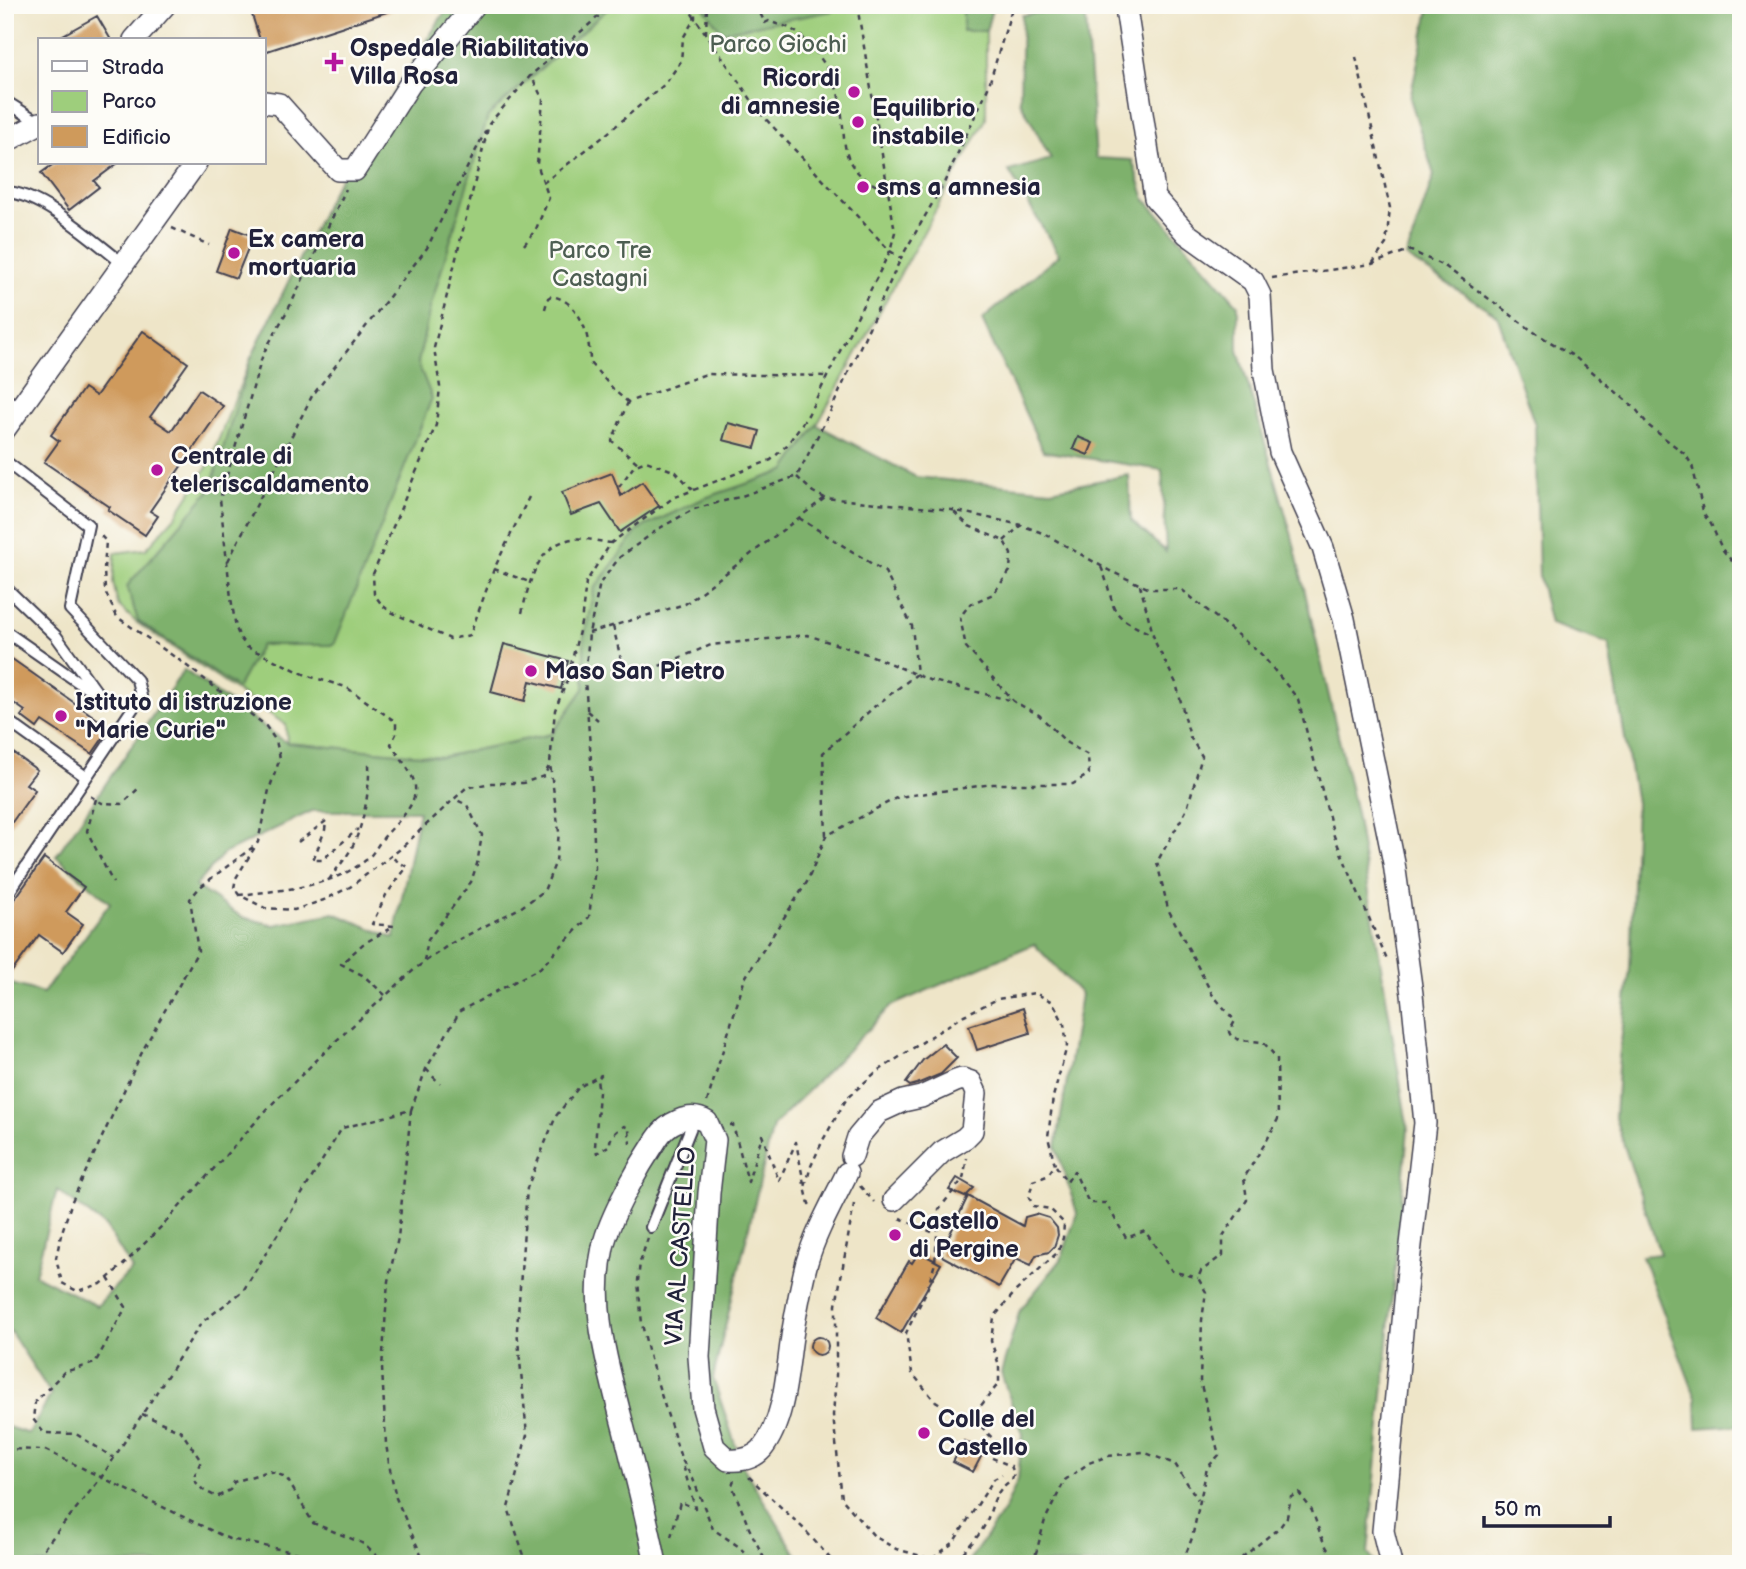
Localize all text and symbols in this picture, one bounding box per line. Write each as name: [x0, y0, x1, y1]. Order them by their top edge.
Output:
park label: Parco Giochi: [709, 30, 847, 59]
place label: Ospedale Riabilitativo Villa Rosa: [350, 34, 589, 91]
legend: [38, 38, 266, 164]
marker: Ospedale Riabilitativo Villa Rosa: [324, 52, 344, 72]
text: Strada: [102, 55, 164, 80]
place label: Ricordi di amnesie: [721, 64, 840, 121]
marker: Ricordi di amnesie: [846, 84, 862, 100]
text: Parco: [102, 89, 157, 114]
place label: Equilibrio instabile: [872, 94, 975, 151]
marker: Equilibrio instabile: [850, 114, 866, 130]
text: Edificio: [102, 125, 171, 150]
place label: sms a amnesia: [877, 173, 1041, 202]
marker: sms a amnesia: [855, 179, 871, 195]
place label: Ex camera mortuaria: [248, 225, 365, 282]
park label: Parco Tre Castagni: [548, 236, 652, 293]
marker: Ex camera mortuaria: [226, 245, 242, 261]
place label: Centrale di teleriscaldamento: [170, 442, 369, 499]
marker: Centrale di teleriscaldamento: [149, 462, 165, 478]
place label: Maso San Pietro: [545, 657, 725, 686]
marker: Maso San Pietro: [523, 663, 539, 679]
place label: Istituto di istruzione "Marie Curie": [75, 688, 292, 745]
marker: Istituto di istruzione "Marie Curie": [53, 708, 69, 724]
street label: VIA AL CASTELLO: [659, 1145, 702, 1347]
place label: Castello di Pergine: [909, 1207, 1019, 1264]
marker: Castello di Pergine: [887, 1227, 903, 1243]
place label: Colle del Castello: [938, 1405, 1035, 1462]
marker: Colle del Castello: [916, 1425, 932, 1441]
scale bar: [1484, 1485, 1610, 1529]
text: 50 m: [1494, 1497, 1541, 1522]

